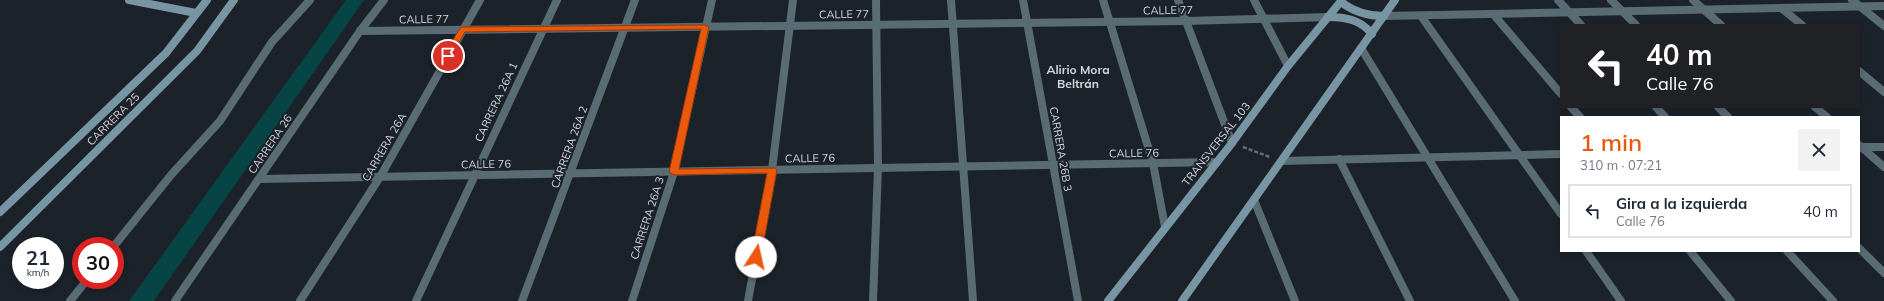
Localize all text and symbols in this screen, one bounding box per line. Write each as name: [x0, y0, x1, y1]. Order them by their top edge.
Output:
street label: CALLE 77: [1143, 3, 1193, 17]
street label: CALLE 77: [819, 7, 869, 21]
street label: CALLE 77: [399, 12, 449, 26]
text: 40 m: [1646, 37, 1712, 72]
pin: [431, 39, 465, 73]
icon: left: [1580, 40, 1632, 92]
icon: arrive: [437, 45, 459, 67]
street label: CARRERA 26A 1: [471, 60, 521, 144]
district label: Alirio Mora Beltrán: [1046, 62, 1110, 91]
text: Calle 76: [1646, 72, 1713, 95]
street label: CARRERA 25: [84, 89, 143, 148]
street label: TRANSVERSAL 103: [1179, 99, 1253, 189]
street label: CARRERA 26A 2: [548, 104, 590, 190]
street label: CARRERA 26B 3: [1047, 106, 1075, 192]
street label: CARRERA 26A: [359, 110, 409, 184]
street label: CARRERA 26: [245, 111, 295, 176]
text: 1 min: [1580, 127, 1642, 157]
button: close: [1798, 129, 1840, 171]
street label: CALLE 76: [1109, 146, 1159, 160]
street label: CALLE 76: [785, 151, 835, 165]
street label: CALLE 76: [461, 157, 511, 171]
text: 310 m · 07:21: [1580, 157, 1662, 173]
street label: CARRERA 26A 3: [627, 175, 667, 261]
text: Gira a la izquierda: [1616, 194, 1747, 213]
icon: left: [1582, 200, 1604, 222]
text: 40 m: [1803, 202, 1838, 221]
text: Calle 76: [1616, 213, 1665, 229]
position arrow: [735, 236, 777, 278]
speed limit sign: 30: [72, 237, 124, 289]
text: 21: [26, 245, 50, 270]
text: km/h: [27, 266, 49, 279]

